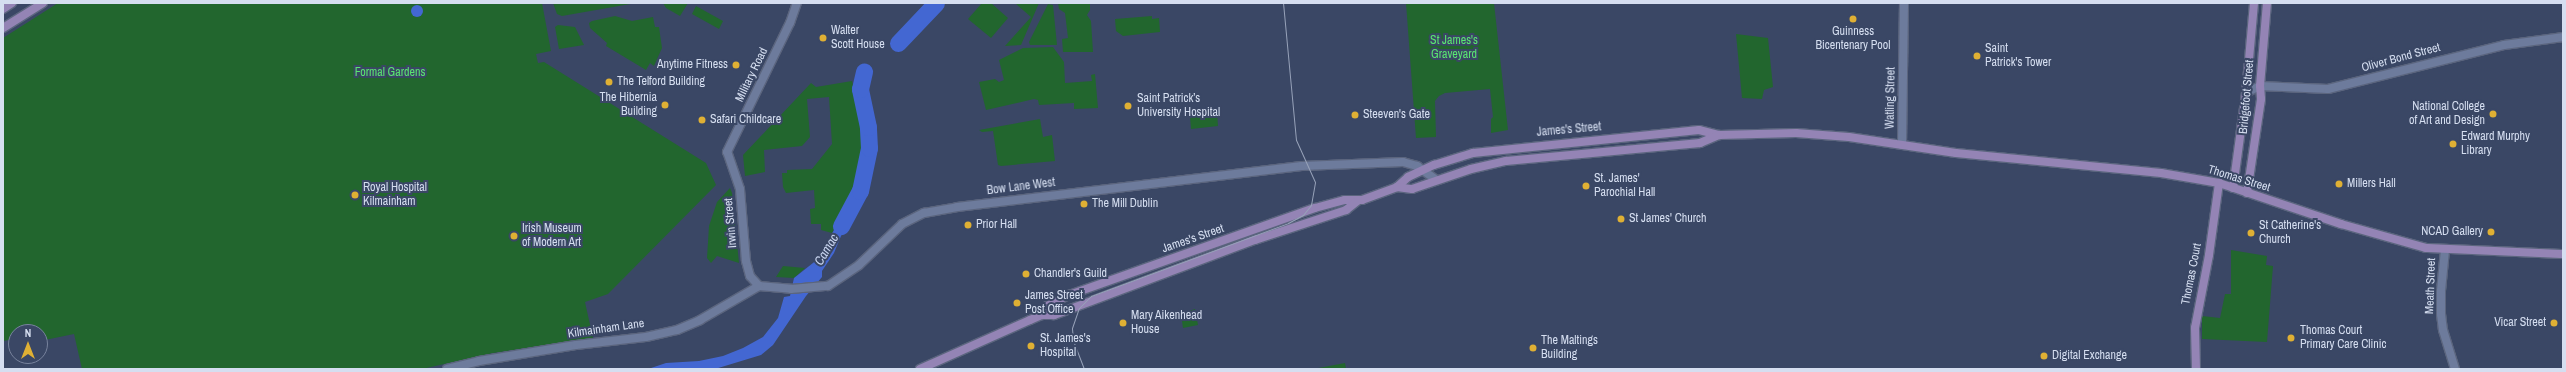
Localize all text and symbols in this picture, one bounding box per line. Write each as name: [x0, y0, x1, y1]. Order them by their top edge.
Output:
marker: Guinness Bicentenary Pool: [1848, 14, 1858, 24]
place label: Walter Scott House: [831, 24, 885, 52]
place label: Guinness Bicentenary Pool: [1816, 25, 1890, 53]
marker: Walter Scott House: [818, 33, 828, 43]
park label: St James's Graveyard: [1430, 34, 1478, 62]
street label: Oliver Bond Street: [2360, 41, 2442, 75]
place label: Saint Patrick's Tower: [1985, 42, 2051, 70]
street label: Military Road: [733, 46, 771, 104]
marker: Saint Patrick's Tower: [1972, 51, 1982, 61]
place label: Anytime Fitness: [657, 58, 728, 72]
street label: Bridgefoot Street: [2237, 59, 2257, 135]
marker: Anytime Fitness: [731, 60, 741, 70]
park label: Formal Gardens: [355, 66, 425, 80]
street label: Watling Street: [1883, 67, 1899, 129]
place label: The Telford Building: [617, 75, 705, 89]
marker: The Telford Building: [604, 77, 614, 87]
place label: The Hibernia Building: [600, 91, 657, 119]
place label: Saint Patrick’s University Hospital: [1137, 92, 1220, 120]
marker: The Hibernia Building: [660, 100, 670, 110]
marker: Saint Patrick’s University Hospital: [1122, 100, 1134, 112]
place label: National College of Art and Design: [2408, 100, 2485, 128]
place label: Steeven's Gate: [1363, 108, 1430, 122]
marker: National College of Art and Design: [2488, 109, 2498, 119]
marker: Steeven's Gate: [1350, 110, 1360, 120]
place label: Safari Childcare: [710, 113, 781, 127]
marker: Safari Childcare: [697, 115, 707, 125]
street label: James's Street: [1536, 120, 1602, 140]
place label: Edward Murphy Library: [2461, 130, 2530, 158]
marker: Edward Murphy Library: [2448, 139, 2458, 149]
street label: Thomas Street: [2206, 163, 2272, 195]
place label: St. James' Parochial Hall: [1594, 172, 1655, 200]
street label: Bow Lane West: [986, 176, 1056, 198]
place label: Millers Hall: [2347, 177, 2396, 191]
marker: Millers Hall: [2334, 179, 2344, 189]
place label: Royal Hospital Kilmainham: [363, 181, 427, 209]
marker: St. James' Parochial Hall: [1581, 181, 1591, 191]
marker: Royal Hospital Kilmainham: [350, 190, 360, 200]
street label: Irwin Street: [722, 197, 740, 249]
place label: The Mill Dublin: [1092, 197, 1158, 211]
marker: The Mill Dublin: [1079, 199, 1089, 209]
place label: St James' Church: [1629, 212, 1706, 226]
marker: St James' Church: [1616, 214, 1626, 224]
place label: Prior Hall: [976, 218, 1017, 232]
place label: St Catherine's Church: [2259, 219, 2321, 247]
marker: Prior Hall: [963, 220, 973, 230]
place label: Irish Museum of Modern Art: [522, 222, 582, 250]
street label: James's Street: [1160, 222, 1226, 256]
place label: NCAD Gallery: [2421, 225, 2483, 239]
marker: NCAD Gallery: [2486, 227, 2496, 237]
marker: St Catherine's Church: [2246, 228, 2256, 238]
marker: Irish Museum of Modern Art: [509, 231, 519, 241]
water label: Camac: [812, 232, 842, 268]
street label: Thomas Court: [2179, 242, 2205, 306]
street label: Meath Street: [2423, 258, 2439, 314]
place label: Chandler's Guild: [1034, 267, 1107, 281]
marker: Chandler's Guild: [1021, 269, 1031, 279]
place label: James Street Post Office: [1025, 289, 1083, 317]
marker: James Street Post Office: [1012, 298, 1022, 308]
place label: Mary Aikenhead House: [1131, 309, 1203, 337]
place label: Vicar Street: [2494, 316, 2546, 330]
street label: Kilmainham Lane: [567, 317, 645, 341]
marker: Mary Aikenhead House: [1118, 318, 1128, 328]
marker: Vicar Street: [2549, 318, 2559, 328]
north arrow: [8, 324, 48, 364]
place label: Thomas Court Primary Care Clinic: [2300, 324, 2386, 352]
text: N: [25, 326, 31, 340]
place label: St. James's Hospital: [1040, 332, 1091, 360]
marker: Thomas Court Primary Care Clinic: [2285, 332, 2297, 344]
place label: The Maltings Building: [1541, 334, 1598, 362]
marker: St. James's Hospital: [1025, 340, 1037, 352]
marker: The Maltings Building: [1528, 343, 1538, 353]
place label: Digital Exchange: [2052, 349, 2127, 363]
marker: Digital Exchange: [2039, 351, 2049, 361]

